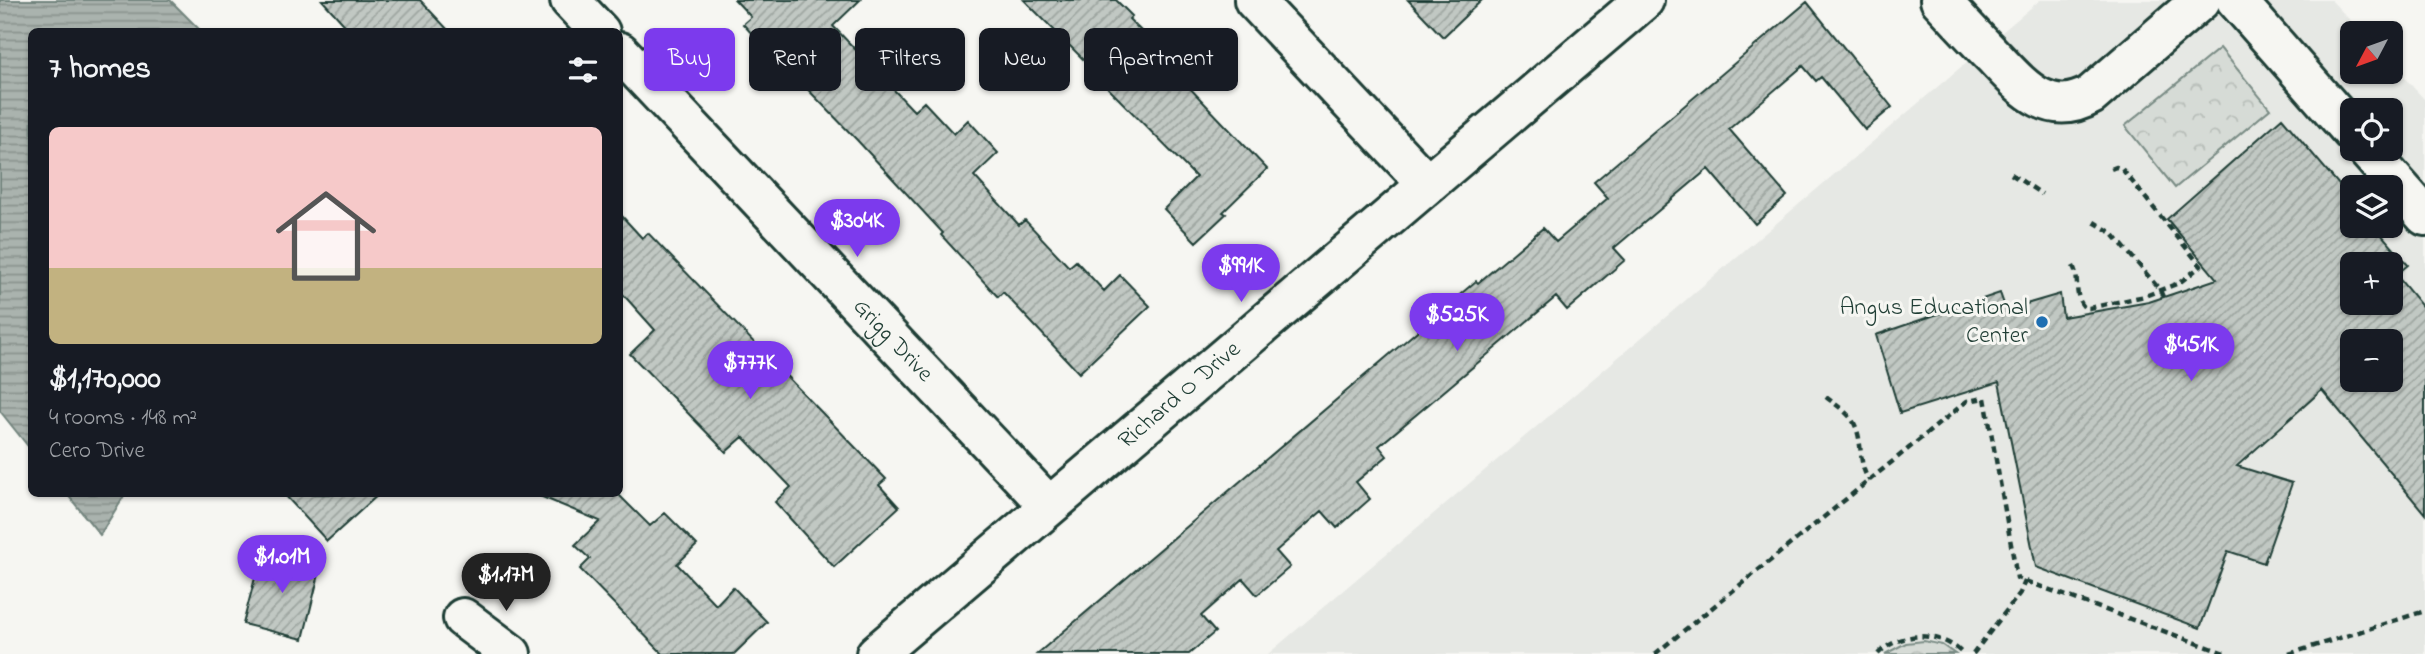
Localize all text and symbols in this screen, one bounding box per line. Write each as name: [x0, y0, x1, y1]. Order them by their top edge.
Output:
north arrow: [2340, 21, 2403, 84]
map controls: [2340, 21, 2403, 392]
chip: Buy: [644, 28, 735, 91]
chip: Rent: [749, 28, 841, 91]
chip: Filters: [855, 28, 965, 91]
chip: New: [979, 28, 1070, 91]
chip: Apartment: [1084, 28, 1238, 91]
text: 7 homes: [49, 48, 151, 92]
icon: filters: [564, 51, 602, 89]
button: locate: [2340, 98, 2403, 161]
icon: home: [263, 173, 389, 299]
button: layers: [2340, 175, 2403, 238]
pin: $304K: [808, 200, 906, 259]
text: $304K: [830, 205, 884, 238]
pin: $991K: [1192, 244, 1290, 304]
text: $991K: [1218, 250, 1264, 283]
button: +: [2340, 252, 2403, 315]
street label: Grigg Drive: [844, 291, 941, 391]
place label: Angus Educational Center: [1840, 291, 2029, 354]
pin: $525K: [1408, 294, 1506, 353]
text: $525K: [1426, 299, 1488, 332]
marker: Angus Educational Center: [2034, 314, 2050, 330]
pin: $451K: [2142, 324, 2240, 383]
text: $451K: [2163, 329, 2219, 362]
button: −: [2340, 329, 2403, 392]
street label: Richard O Drive: [1111, 333, 1249, 458]
pin: $777K: [701, 342, 799, 401]
text: $777K: [723, 347, 777, 380]
text: $1,170,000: [49, 358, 161, 402]
text: 4 rooms · 148 m²: [49, 402, 197, 435]
text: Cero Drive: [49, 435, 145, 468]
pin: $1.01M: [225, 536, 339, 595]
text: $1.01M: [253, 541, 311, 574]
pin: $1.17M: [449, 554, 563, 613]
text: $1.17M: [478, 559, 534, 592]

